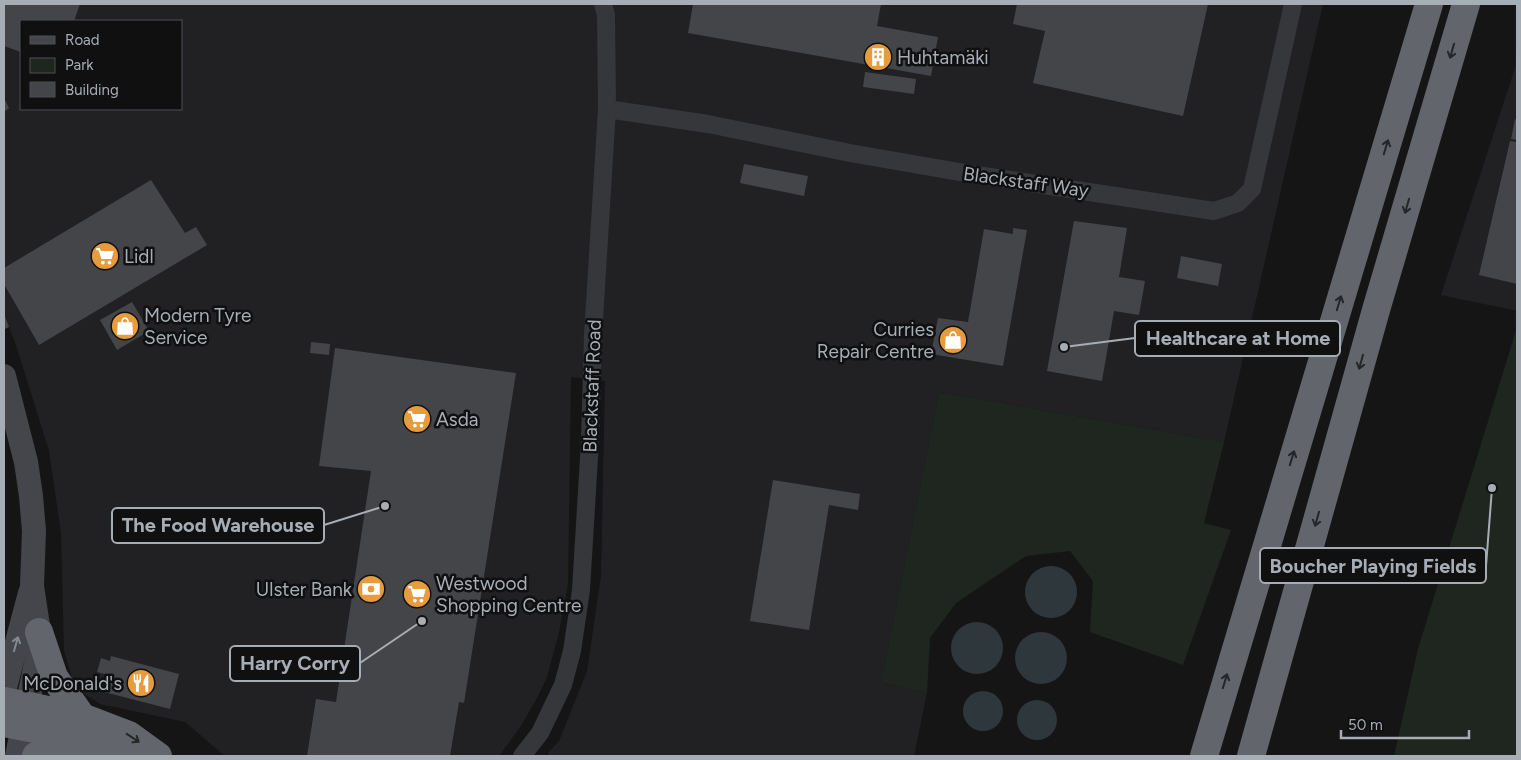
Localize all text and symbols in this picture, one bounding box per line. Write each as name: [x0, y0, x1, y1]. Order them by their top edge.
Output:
legend: [20, 20, 182, 110]
text: Road: [65, 31, 100, 49]
building icon: Huhtamäki: [863, 42, 893, 72]
one-way arrow: [1447, 42, 1457, 58]
place label: Huhtamäki: [897, 46, 989, 69]
text: Park: [65, 56, 94, 74]
text: Building: [65, 81, 119, 99]
one-way arrow: [1382, 140, 1392, 156]
street label: Blackstaff Way: [962, 162, 1090, 202]
one-way arrow: [1401, 198, 1411, 214]
supermarket icon: Lidl: [90, 241, 120, 271]
place label: Lidl: [124, 245, 154, 268]
one-way arrow: [1335, 295, 1345, 311]
place label: Modern Tyre Service: [144, 304, 251, 349]
shop icon: Modern Tyre Service: [110, 311, 140, 341]
place label: Curries Repair Centre: [817, 318, 934, 363]
street label: Blackstaff Road: [578, 319, 606, 453]
callout: Healthcare at Home: [1135, 321, 1340, 356]
shop icon: Curries Repair Centre: [938, 325, 968, 355]
text: Healthcare at Home: [1146, 326, 1330, 350]
one-way arrow: [1356, 354, 1366, 370]
supermarket icon: Asda: [402, 404, 432, 434]
place label: Asda: [436, 408, 479, 431]
one-way arrow: [1288, 451, 1298, 467]
callout: The Food Warehouse: [112, 508, 324, 543]
one-way arrow: [1312, 511, 1322, 527]
text: The Food Warehouse: [122, 513, 314, 537]
callout: Boucher Playing Fields: [1260, 548, 1486, 583]
text: Boucher Playing Fields: [1270, 554, 1476, 578]
place label: Westwood Shopping Centre: [436, 572, 581, 617]
bank icon: Ulster Bank: [356, 574, 386, 604]
place label: Ulster Bank: [256, 578, 353, 601]
supermarket icon: Westwood Shopping Centre: [402, 579, 432, 609]
one-way arrow: [12, 636, 21, 652]
callout: Harry Corry: [230, 646, 360, 681]
text: Harry Corry: [240, 651, 350, 675]
restaurant icon: McDonald's: [126, 668, 156, 698]
place label: McDonald's: [23, 672, 122, 695]
one-way arrow: [1221, 673, 1231, 689]
scale bar: [1341, 708, 1468, 740]
text: 50 m: [1348, 716, 1383, 734]
one-way arrow: [126, 733, 140, 744]

